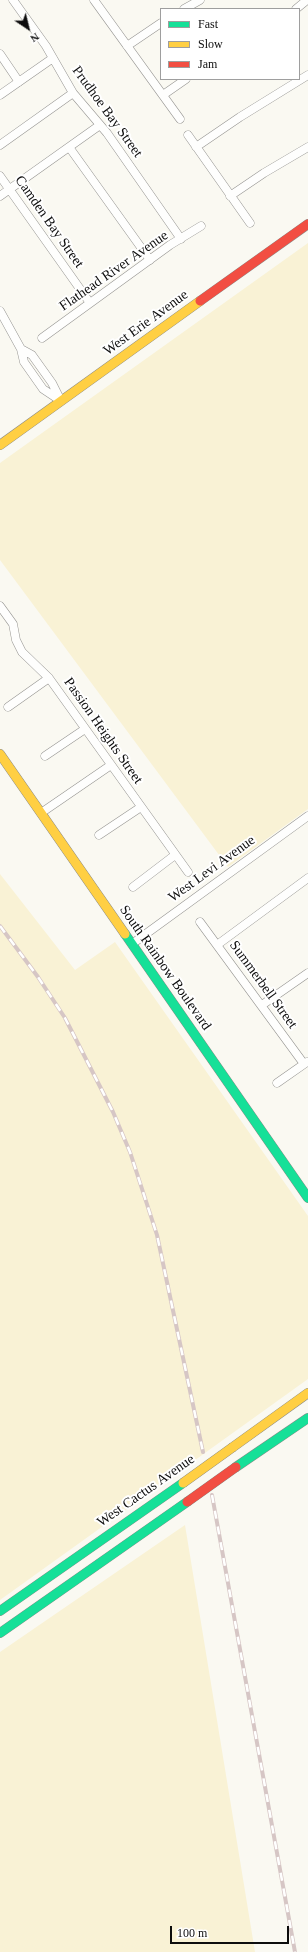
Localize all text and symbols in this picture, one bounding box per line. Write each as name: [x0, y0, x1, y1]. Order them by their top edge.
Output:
north arrow: [8, 8, 48, 48]
legend: [160, 8, 300, 80]
text: Fast: [198, 17, 218, 31]
text: N: [28, 31, 42, 45]
text: Slow: [198, 37, 223, 51]
text: Jam: [198, 57, 217, 71]
street label: Prudhoe Bay Street: [68, 63, 146, 161]
street label: Camden Bay Street: [11, 173, 87, 271]
street label: Flathead River Avenue: [56, 227, 172, 315]
street label: West Erie Avenue: [100, 287, 192, 359]
street label: Passion Heights Street: [60, 675, 146, 787]
street label: West Levi Avenue: [165, 832, 259, 906]
street label: South Rainbow Boulevard: [116, 902, 214, 1034]
street label: Summerbell Street: [225, 938, 301, 1032]
street label: West Cactus Avenue: [94, 1451, 198, 1531]
scale bar: [172, 1918, 291, 1944]
text: 100 m: [177, 1926, 207, 1940]

